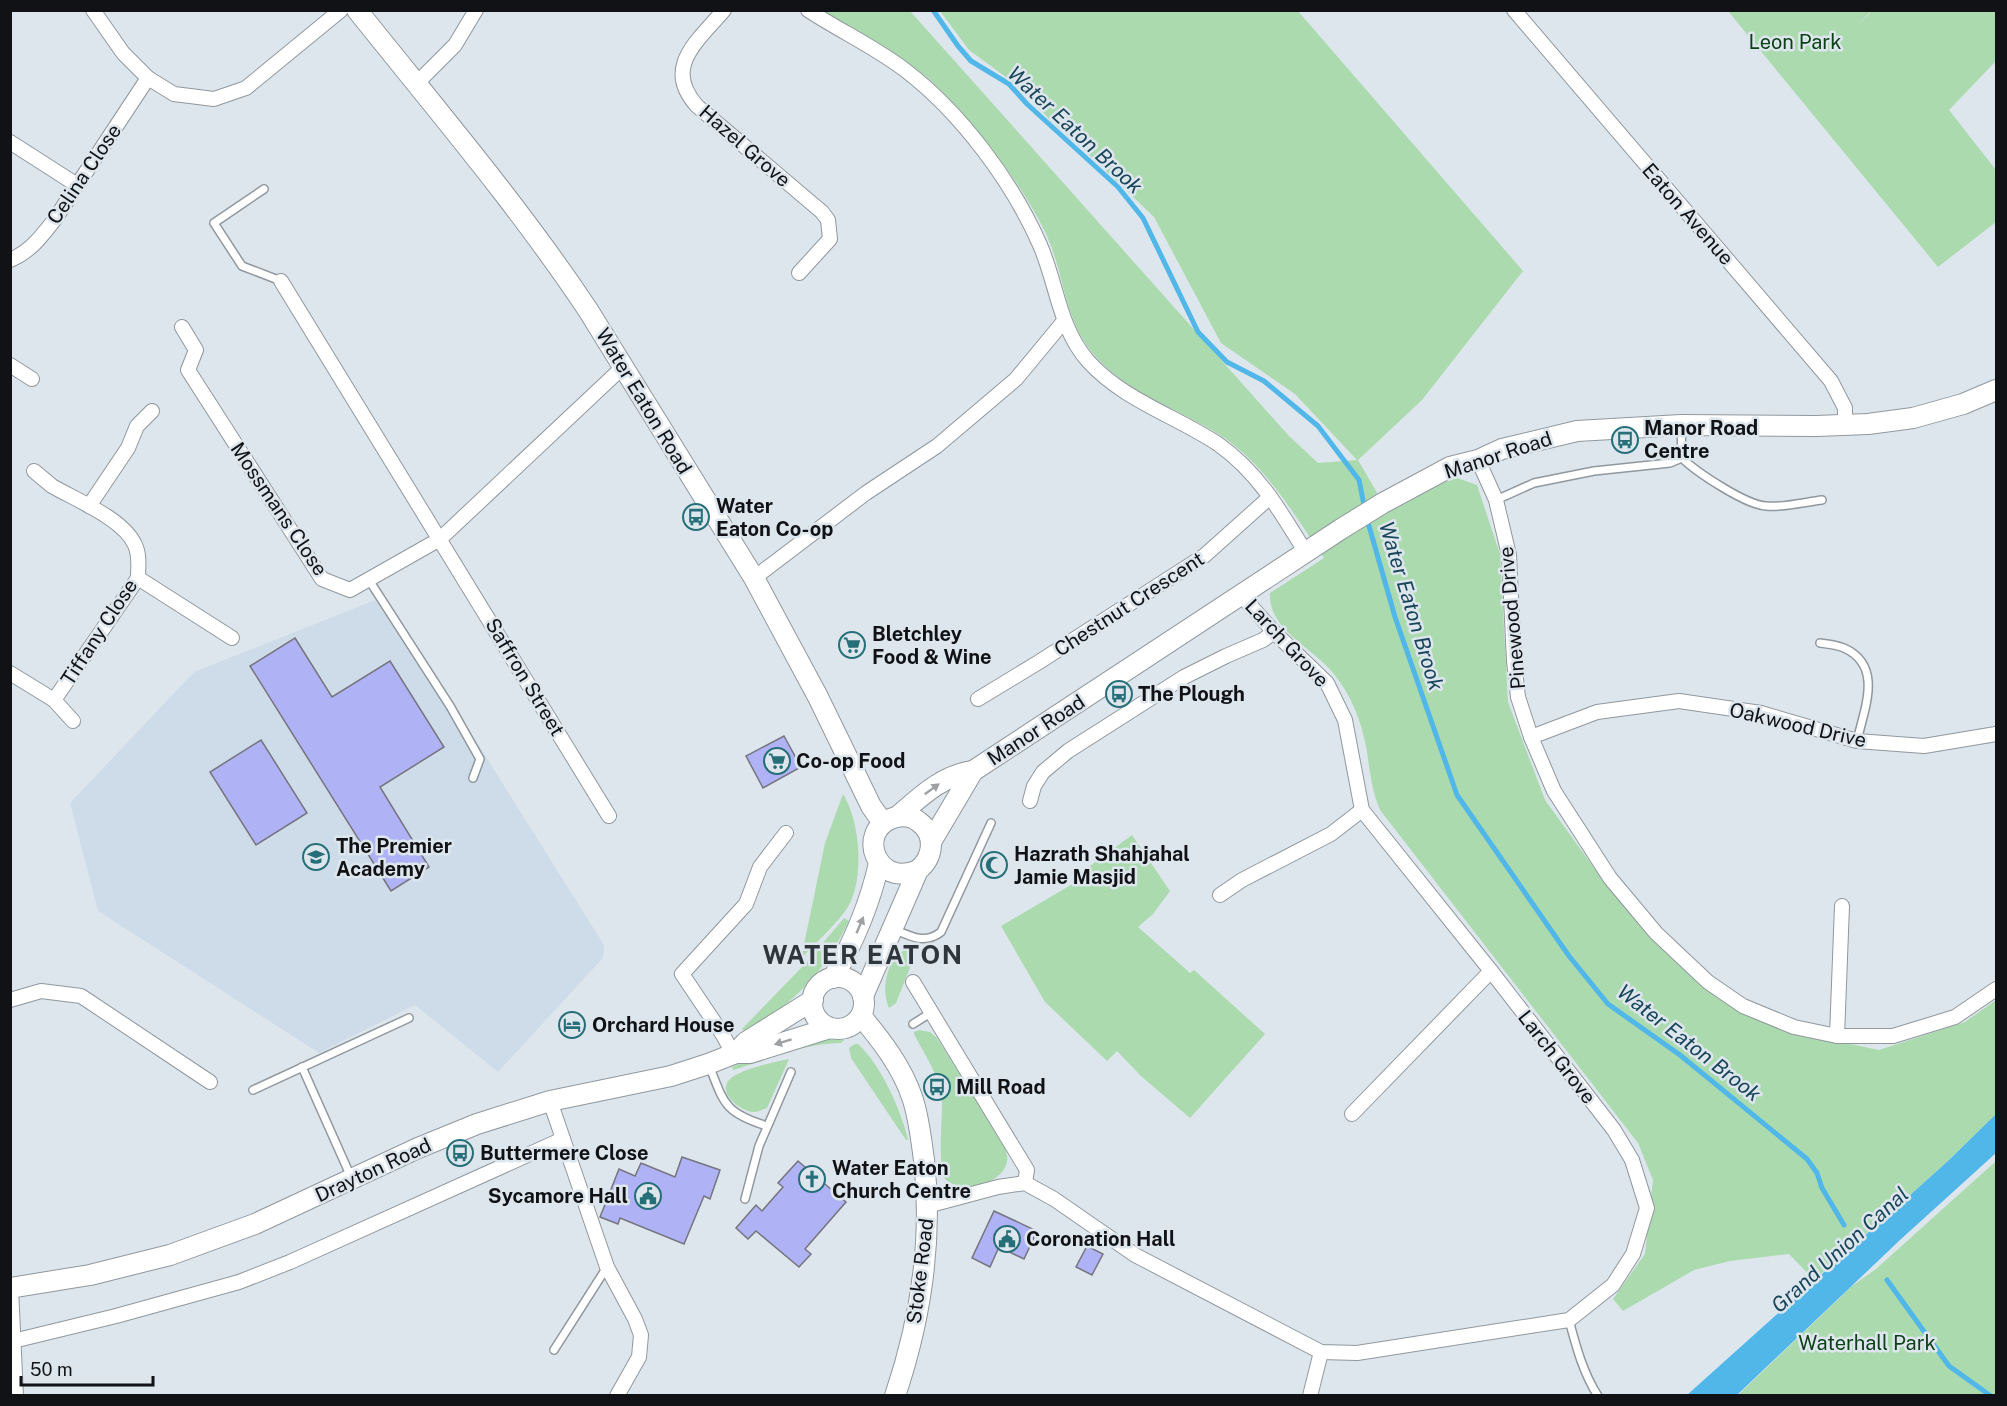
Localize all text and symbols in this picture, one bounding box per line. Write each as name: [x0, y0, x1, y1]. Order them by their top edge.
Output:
park label: Leon Park: [1749, 30, 1841, 54]
water label: Water Eaton Brook: [1003, 61, 1148, 199]
street label: Hazel Grove: [695, 100, 795, 192]
street label: Celina Close: [42, 119, 126, 229]
street label: Eaton Avenue: [1637, 158, 1739, 270]
street label: Water Eaton Road: [591, 324, 697, 478]
place label: Manor Road Centre: [1644, 416, 1758, 463]
bus stop icon: Manor Road Centre: [1610, 425, 1640, 455]
street label: Manor Road: [1441, 426, 1555, 484]
street label: Mossmans Close: [226, 438, 332, 580]
place label: Water Eaton Co-op: [716, 494, 833, 541]
bus stop icon: Water Eaton Co-op: [681, 502, 711, 532]
water label: Water Eaton Brook: [1374, 518, 1449, 694]
street label: Pinewood Drive: [1494, 546, 1530, 690]
street label: Chestnut Crescent: [1050, 547, 1208, 661]
street label: Tiffany Close: [56, 574, 142, 690]
street label: Larch Grove: [1240, 594, 1334, 692]
street label: Saffron Street: [480, 614, 570, 740]
place label: Bletchley Food & Wine: [872, 622, 992, 669]
supermarket icon: Bletchley Food & Wine: [837, 630, 867, 660]
bus stop icon: The Plough: [1104, 679, 1134, 709]
place label: The Plough: [1138, 682, 1245, 706]
street label: Manor Road: [983, 690, 1089, 770]
street label: Oakwood Drive: [1727, 698, 1869, 752]
supermarket icon: Co-op Food: [762, 746, 792, 776]
place label: Co-op Food: [796, 749, 905, 773]
one-way arrow: [924, 783, 940, 795]
place label: The Premier Academy: [336, 834, 452, 881]
school or university icon: The Premier Academy: [301, 842, 331, 872]
place label: Hazrath Shahjahal Jamie Masjid: [1014, 842, 1190, 889]
mosque icon: Hazrath Shahjahal Jamie Masjid: [979, 850, 1009, 880]
one-way arrow: [855, 916, 865, 934]
district label: WATER EATON: [762, 939, 964, 970]
water label: Water Eaton Brook: [1612, 979, 1767, 1107]
street label: Larch Grove: [1513, 1006, 1601, 1108]
hotel icon: Orchard House: [557, 1010, 587, 1040]
place label: Orchard House: [592, 1013, 735, 1037]
one-way arrow: [774, 1038, 792, 1047]
bus stop icon: Mill Road: [922, 1072, 952, 1102]
place label: Mill Road: [956, 1075, 1046, 1099]
street label: Drayton Road: [311, 1133, 435, 1207]
bus stop icon: Buttermere Close: [445, 1138, 475, 1168]
place label: Buttermere Close: [480, 1141, 649, 1165]
place label: Water Eaton Church Centre: [832, 1156, 971, 1203]
church icon: Water Eaton Church Centre: [797, 1164, 827, 1194]
public building icon: Sycamore Hall: [633, 1181, 663, 1211]
water label: Grand Union Canal: [1766, 1182, 1913, 1318]
place label: Sycamore Hall: [488, 1184, 628, 1208]
street label: Stoke Road: [902, 1217, 938, 1325]
public building icon: Coronation Hall: [992, 1224, 1022, 1254]
place label: Coronation Hall: [1026, 1227, 1176, 1251]
park label: Waterhall Park: [1798, 1331, 1936, 1355]
scale bar: [21, 1349, 153, 1387]
text: 50 m: [30, 1359, 73, 1380]

